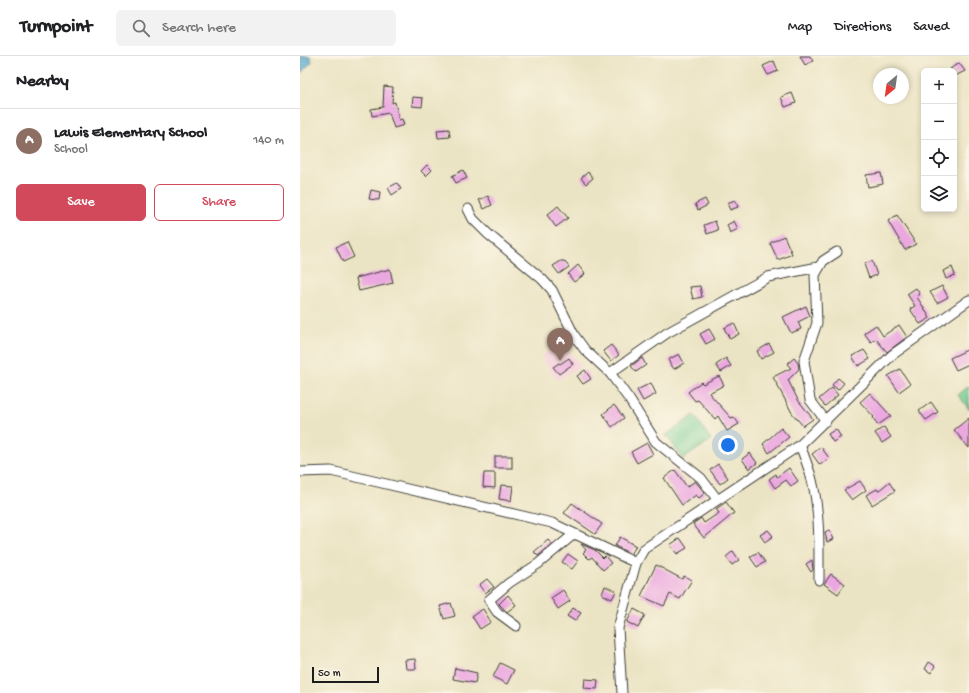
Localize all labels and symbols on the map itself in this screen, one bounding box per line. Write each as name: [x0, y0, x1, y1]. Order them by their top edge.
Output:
north arrow: [873, 68, 909, 104]
pin: A: [547, 328, 573, 361]
your location: [718, 435, 738, 455]
scale bar: [312, 665, 379, 684]

